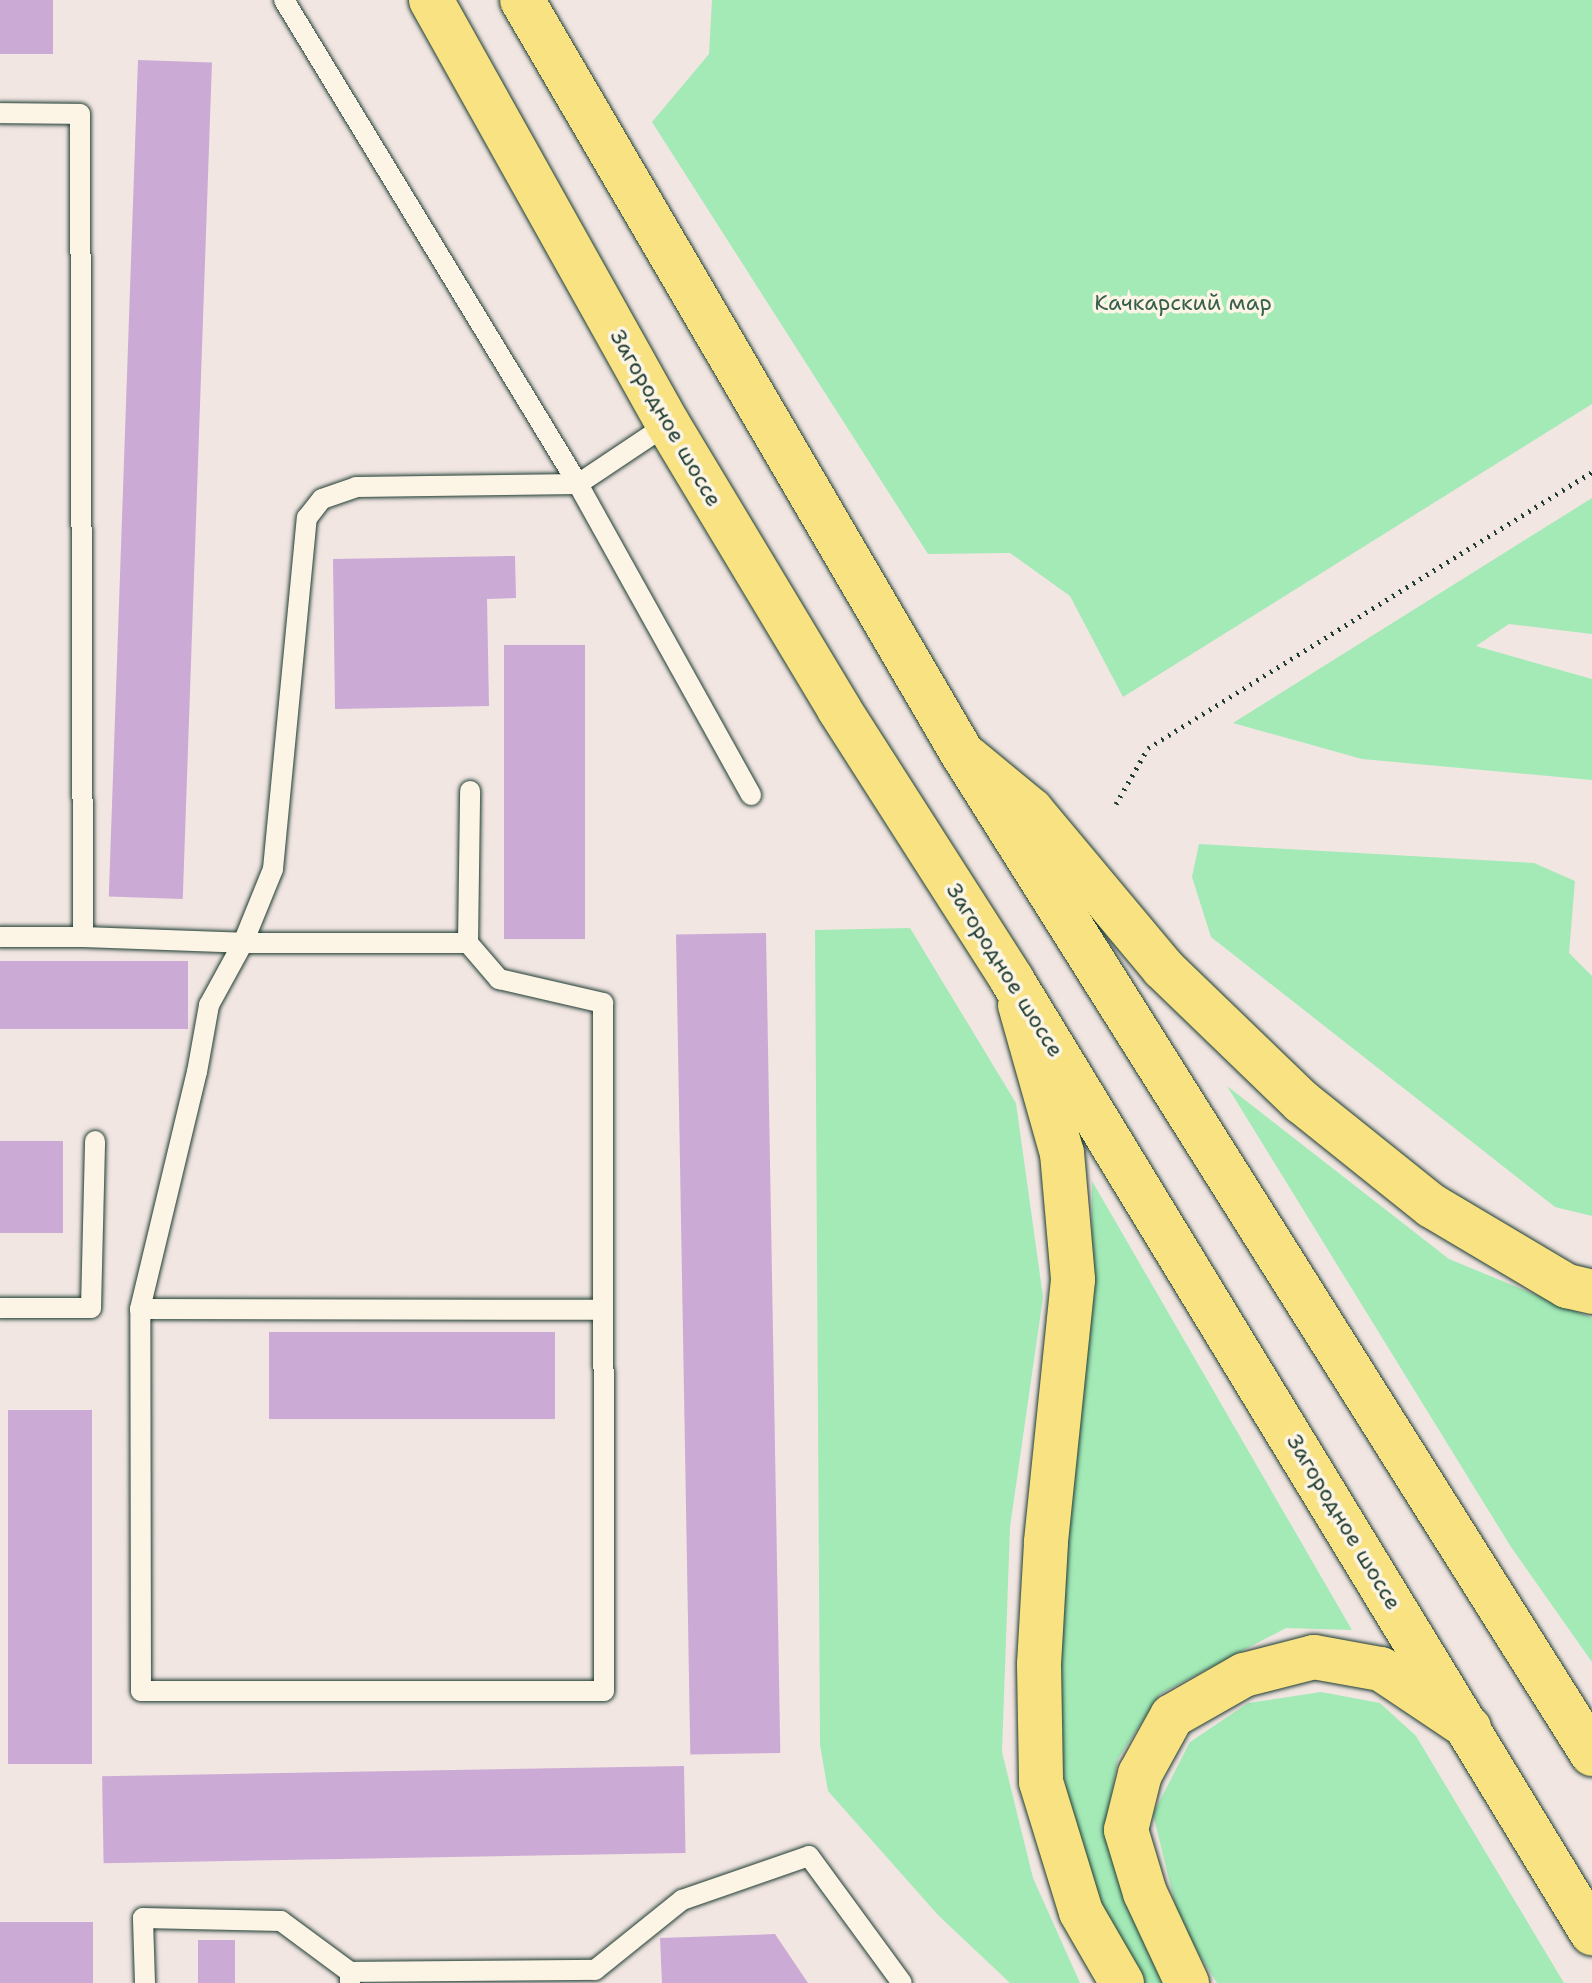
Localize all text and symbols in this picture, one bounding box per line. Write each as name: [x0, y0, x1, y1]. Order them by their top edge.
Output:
park label: Качкарский мар: [1094, 290, 1272, 316]
street label: Загородное шоссе: [605, 325, 727, 511]
street label: Загородное шоссе: [941, 878, 1069, 1062]
street label: Загородное шоссе: [1281, 1429, 1407, 1615]

